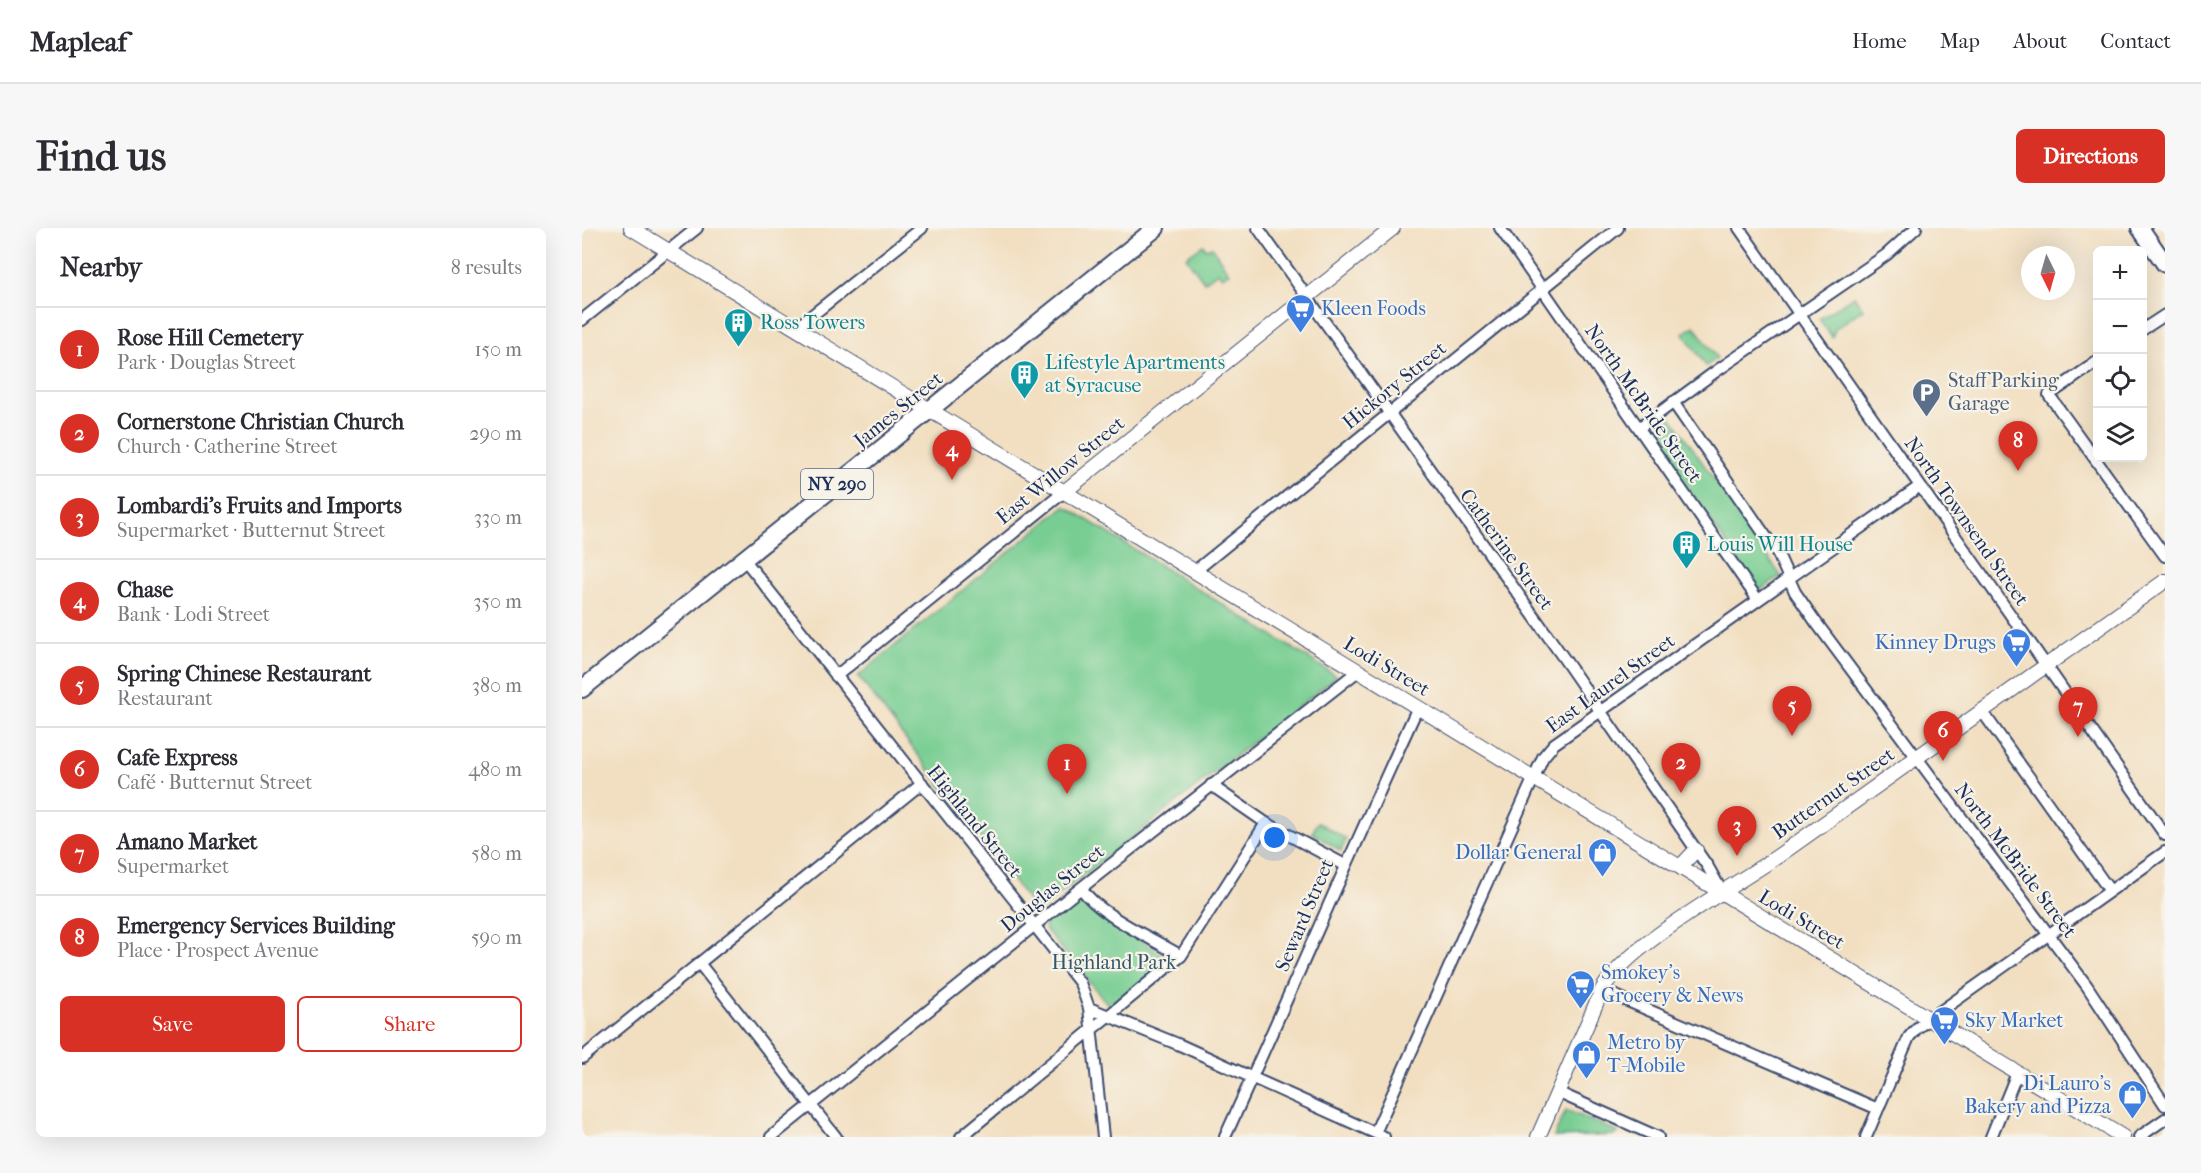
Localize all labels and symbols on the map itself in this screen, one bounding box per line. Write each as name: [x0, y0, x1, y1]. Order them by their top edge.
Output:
north arrow: [2021, 246, 2075, 300]
supermarket icon: Kleen Foods: [1284, 292, 1316, 334]
place label: Kleen Foods: [1321, 297, 1426, 320]
building icon: Ross Towers: [723, 306, 755, 348]
place label: Ross Towers: [760, 311, 865, 334]
street label: North McBride Street: [1580, 320, 1707, 487]
street label: Hickory Street: [1338, 337, 1451, 434]
place label: Lifestyle Apartments at Syracuse: [1045, 351, 1225, 397]
building icon: Lifestyle Apartments at Syracuse: [1008, 358, 1040, 400]
street label: James Street: [848, 367, 947, 453]
place label: Staff Parking Garage: [1948, 369, 2059, 415]
parking icon: Staff Parking Garage: [1911, 376, 1943, 418]
street label: East Willow Street: [992, 412, 1129, 529]
pin: 8: [1998, 422, 2038, 471]
pin: 4: [932, 430, 971, 480]
street label: North Townsend Street: [1900, 432, 2034, 610]
road number: NY 290: [801, 469, 873, 499]
street label: Catherine Street: [1455, 484, 1558, 614]
building icon: Louis Will House: [1670, 528, 1702, 570]
place label: Louis Will House: [1707, 533, 1853, 556]
supermarket icon: Kinney Drugs: [2001, 626, 2033, 668]
street label: East Laurel Street: [1541, 629, 1679, 738]
place label: Kinney Drugs: [1875, 631, 1996, 654]
street label: Lodi Street: [1340, 632, 1434, 701]
pin: 5: [1772, 686, 1812, 736]
pin: 7: [2058, 688, 2098, 737]
pin: 6: [1924, 712, 1962, 761]
street label: Butternut Street: [1768, 743, 1899, 844]
pin: 1: [1048, 744, 1086, 794]
pin: 2: [1662, 744, 1700, 793]
street label: Highland Street: [922, 761, 1027, 882]
street label: North McBride Street: [1950, 778, 2081, 942]
pin: 3: [1718, 806, 1756, 856]
your location: [1260, 823, 1289, 852]
shop icon: Dollar General: [1587, 836, 1619, 878]
street label: Douglas Street: [996, 840, 1109, 937]
place label: Dollar General: [1455, 841, 1582, 864]
street label: Seward Street: [1270, 855, 1339, 975]
street label: Lodi Street: [1755, 885, 1849, 954]
park label: Highland Park: [1052, 951, 1177, 974]
place label: Smokey's Grocery & News: [1601, 961, 1743, 1007]
supermarket icon: Smokey's Grocery & News: [1564, 968, 1596, 1010]
supermarket icon: Sky Market: [1928, 1004, 1960, 1046]
place label: Sky Market: [1965, 1009, 2063, 1032]
place label: Metro by T-Mobile: [1607, 1031, 1687, 1077]
shop icon: Metro by T-Mobile: [1570, 1038, 1602, 1080]
place label: Di Lauro's Bakery and Pizza: [1965, 1072, 2112, 1118]
shop icon: Di Lauro's Bakery and Pizza: [2116, 1078, 2148, 1120]

